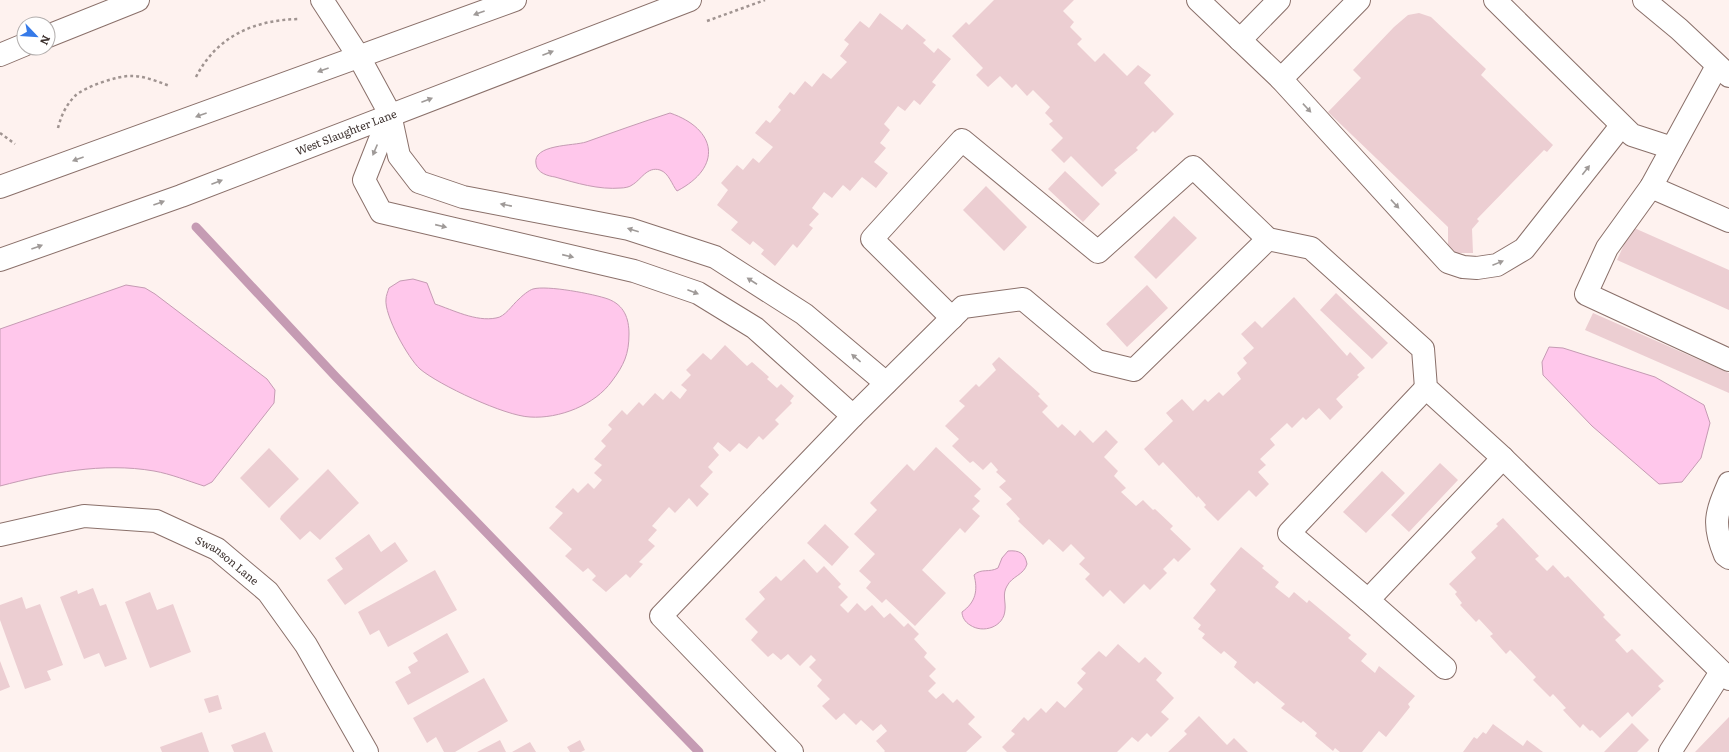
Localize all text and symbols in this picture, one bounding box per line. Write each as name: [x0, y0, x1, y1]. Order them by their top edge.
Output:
one-way arrow: [472, 11, 484, 17]
north arrow: [16, 16, 56, 56]
text: N: [37, 33, 55, 48]
one-way arrow: [542, 50, 554, 56]
one-way arrow: [316, 68, 328, 74]
one-way arrow: [421, 97, 433, 103]
one-way arrow: [1302, 103, 1312, 113]
street label: West Slaughter Lane: [293, 105, 399, 158]
one-way arrow: [194, 112, 206, 118]
one-way arrow: [372, 145, 378, 156]
one-way arrow: [72, 156, 84, 162]
one-way arrow: [1582, 165, 1590, 176]
one-way arrow: [212, 178, 224, 184]
one-way arrow: [1390, 199, 1400, 209]
one-way arrow: [154, 200, 166, 206]
one-way arrow: [499, 202, 512, 208]
one-way arrow: [435, 224, 447, 230]
one-way arrow: [627, 227, 639, 233]
one-way arrow: [31, 244, 43, 250]
one-way arrow: [562, 253, 574, 259]
one-way arrow: [1492, 260, 1504, 267]
one-way arrow: [746, 277, 758, 284]
one-way arrow: [687, 289, 699, 295]
one-way arrow: [851, 354, 861, 363]
street label: Swanson Lane: [193, 531, 263, 588]

